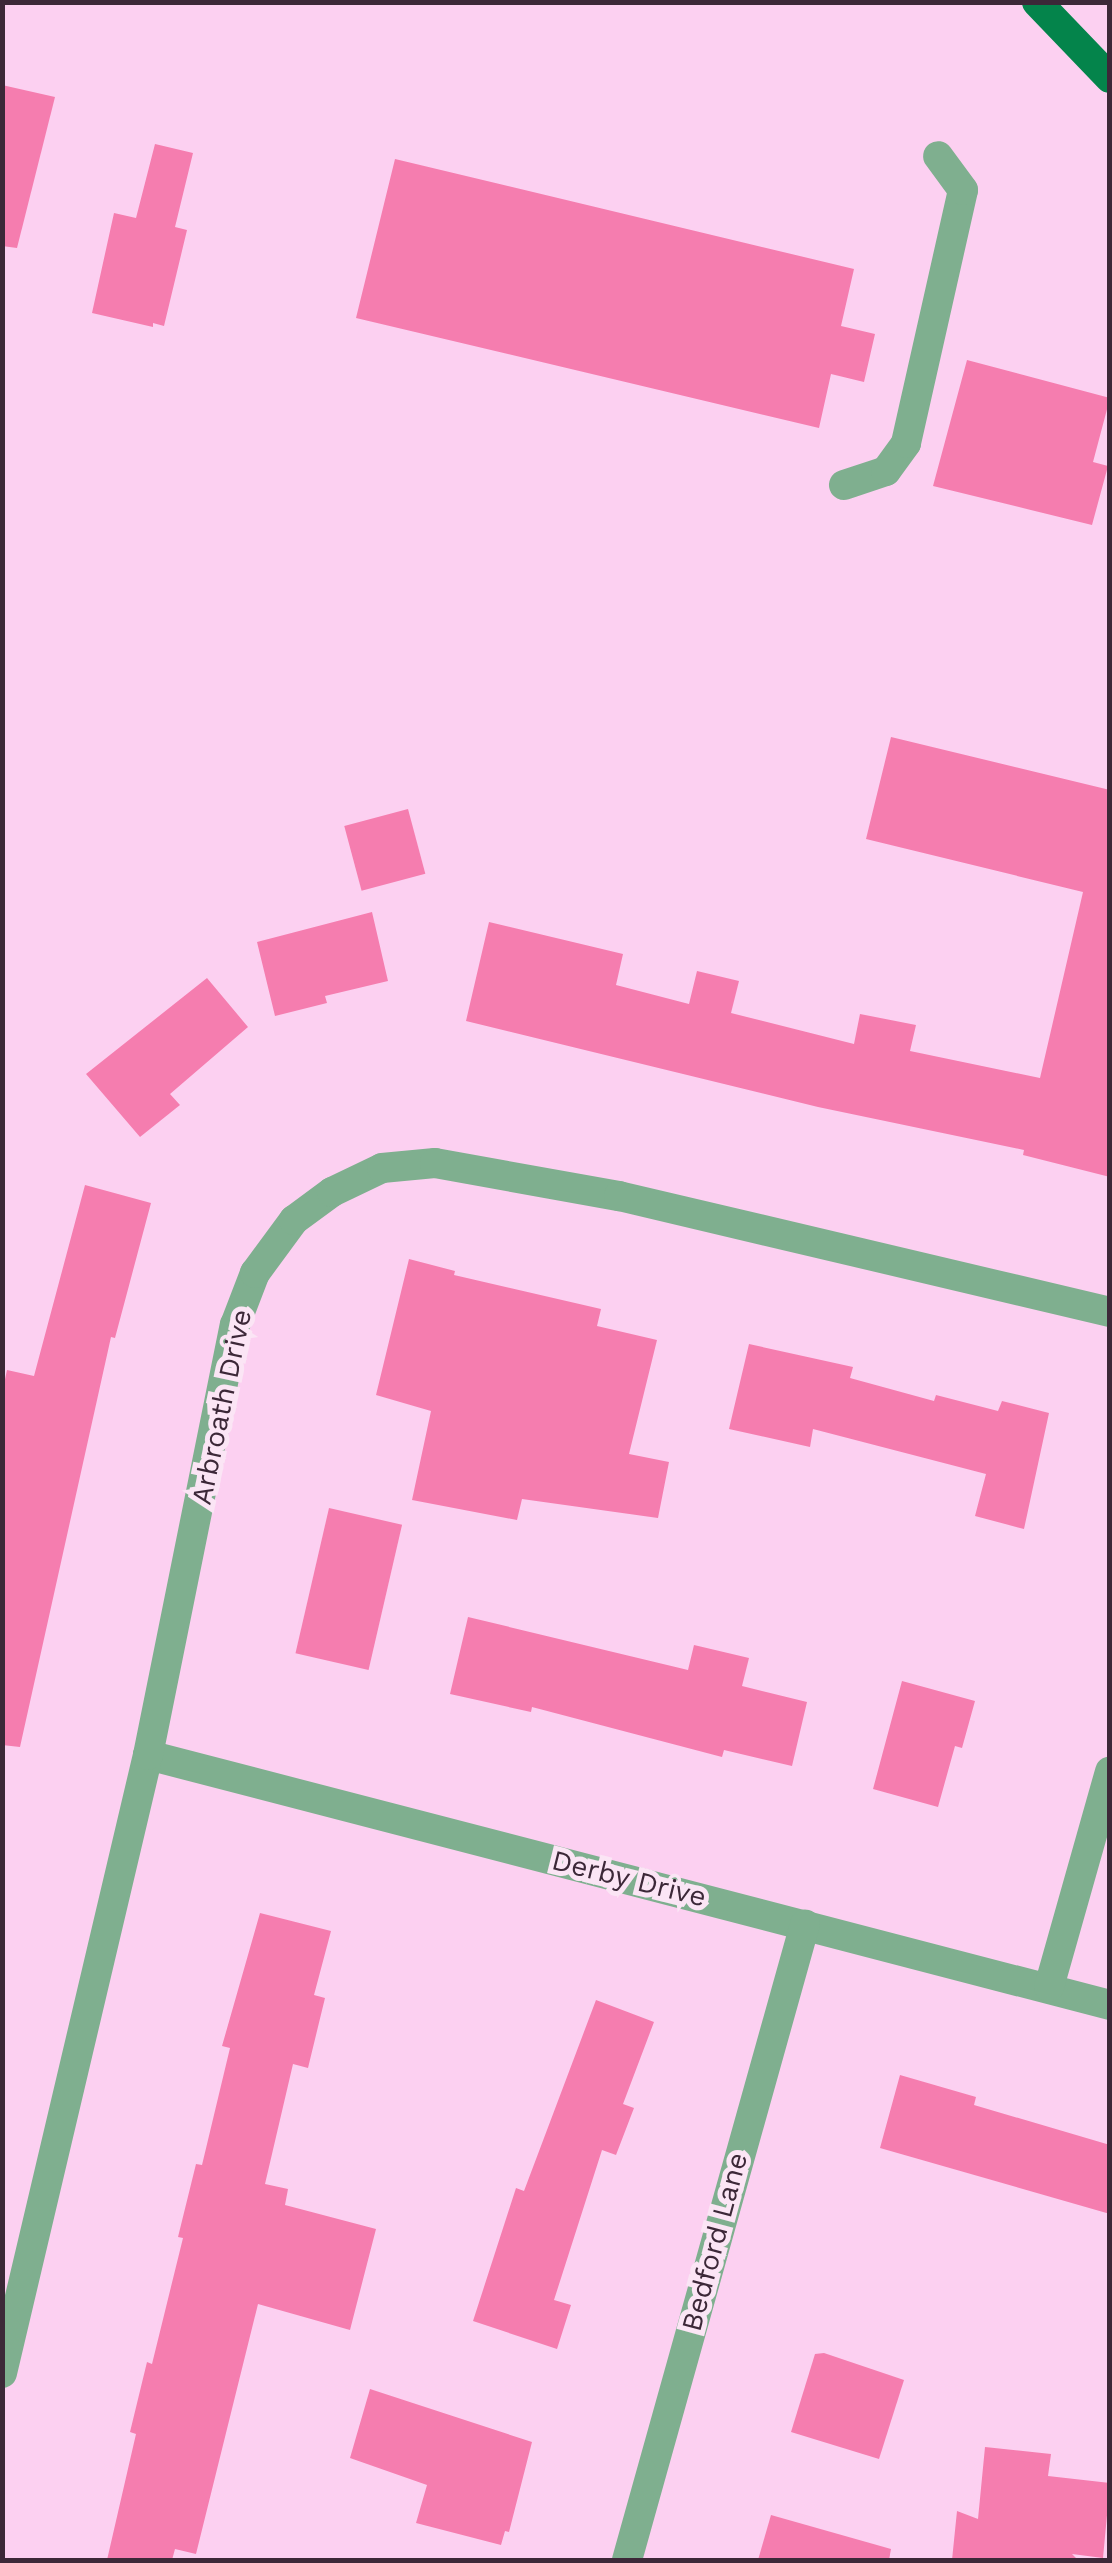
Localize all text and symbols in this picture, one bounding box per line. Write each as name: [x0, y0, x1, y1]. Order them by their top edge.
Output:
street label: Arbroath Drive: [185, 1306, 259, 1508]
street label: Derby Drive: [548, 1844, 710, 1914]
street label: Bedford Lane: [675, 2149, 755, 2335]

